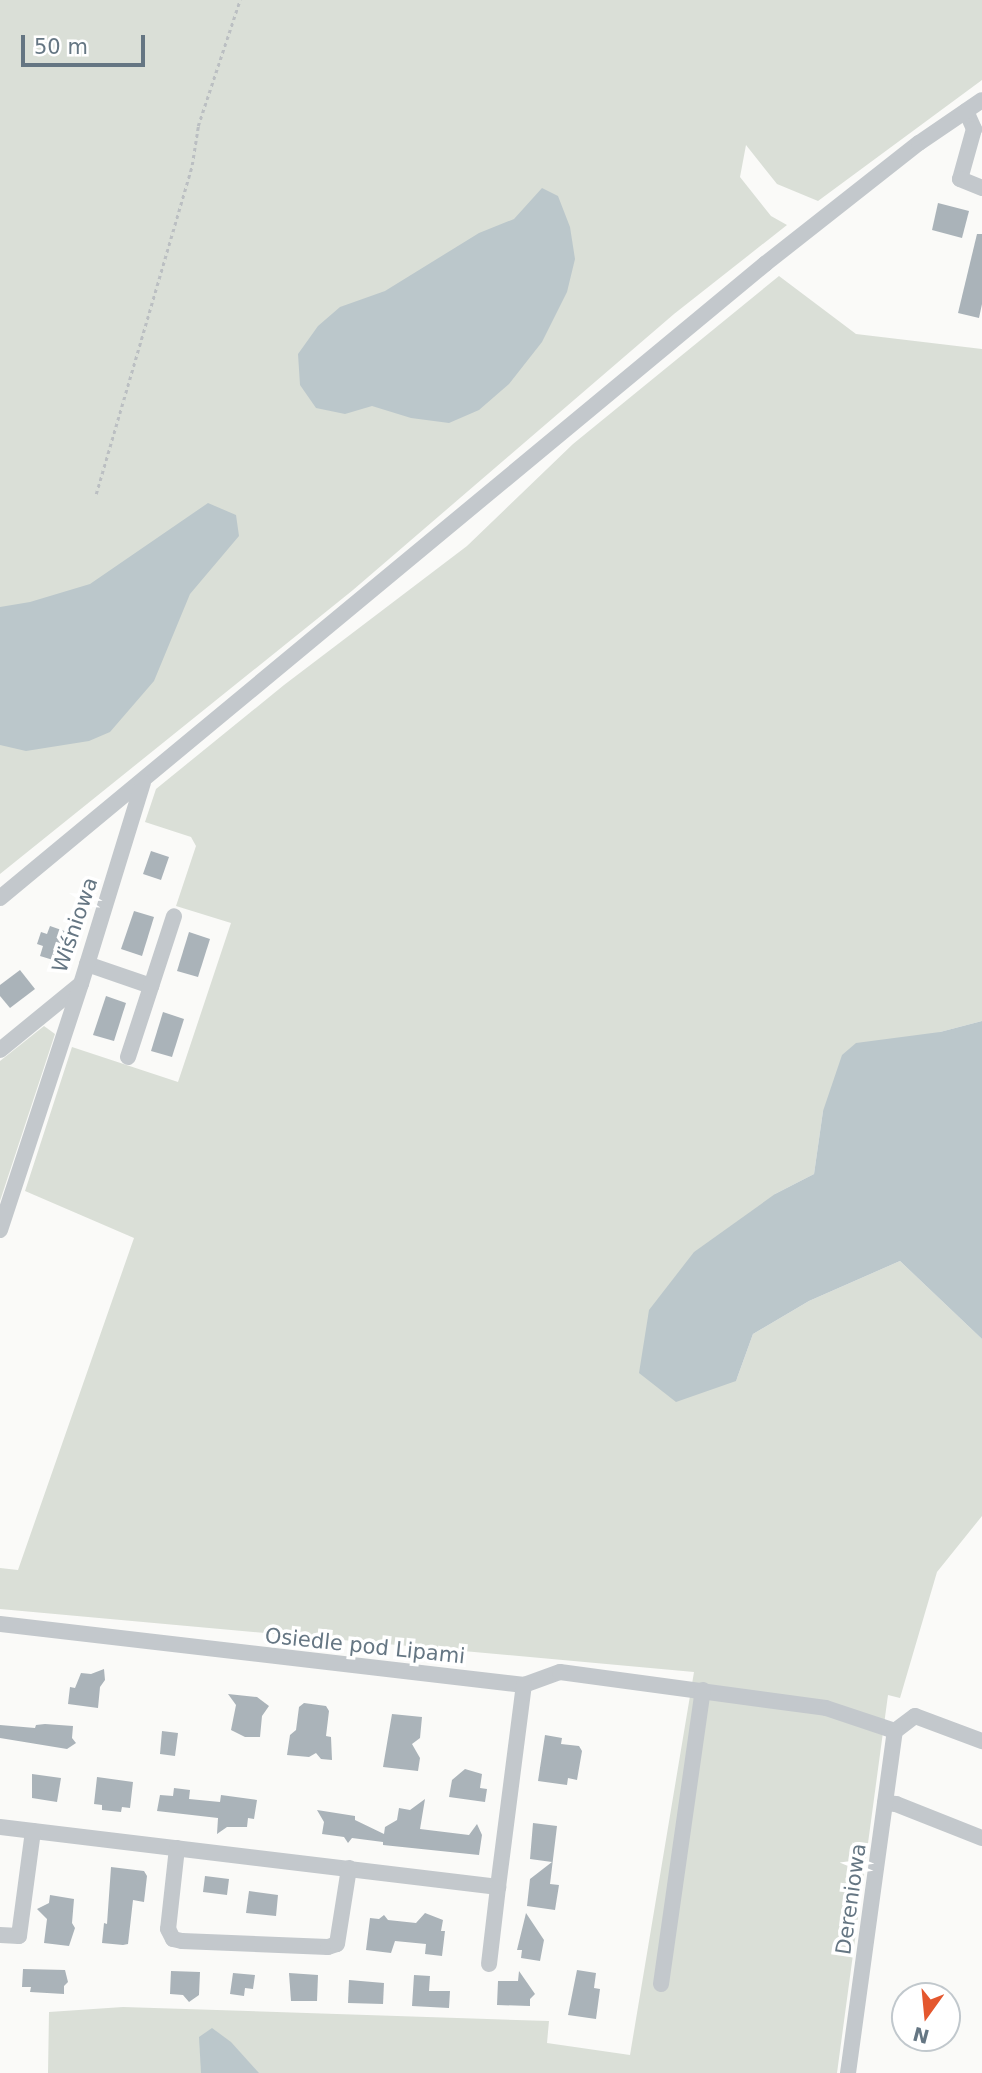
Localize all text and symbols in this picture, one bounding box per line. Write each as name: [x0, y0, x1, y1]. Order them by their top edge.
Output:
scale bar: [24, 21, 149, 65]
text: 50 m: [34, 35, 88, 59]
street label: Wiśniowa: [47, 874, 103, 976]
street label: Osiedle pod Lipami: [264, 1623, 466, 1669]
street label: Dereniowa: [831, 1842, 871, 1956]
north arrow: [891, 1982, 961, 2052]
text: N: [911, 2023, 932, 2048]

